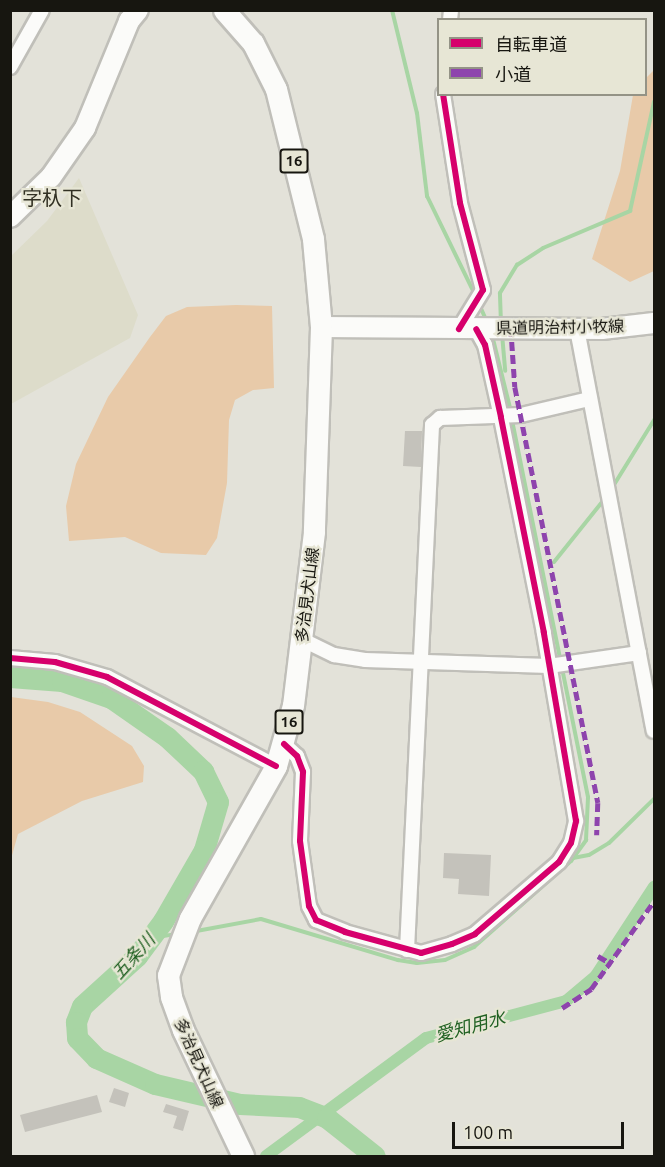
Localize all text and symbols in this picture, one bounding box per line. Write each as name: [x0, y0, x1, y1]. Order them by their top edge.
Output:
legend: [437, 18, 647, 96]
text: 自転車道: [495, 34, 567, 54]
text: 小道: [495, 64, 531, 84]
road number: 16: [279, 149, 309, 173]
district label: 字杁下: [22, 185, 82, 209]
street label: 県道明治村小牧線: [496, 316, 624, 338]
street label: 多治見犬山線: [292, 546, 322, 644]
road number: 16: [274, 710, 304, 734]
water label: 五条川: [107, 929, 159, 983]
water label: 愛知用水: [432, 1006, 508, 1046]
street label: 多治見犬山線: [171, 1015, 227, 1111]
scale bar: [455, 1110, 628, 1148]
text: 100 m: [463, 1122, 513, 1142]

